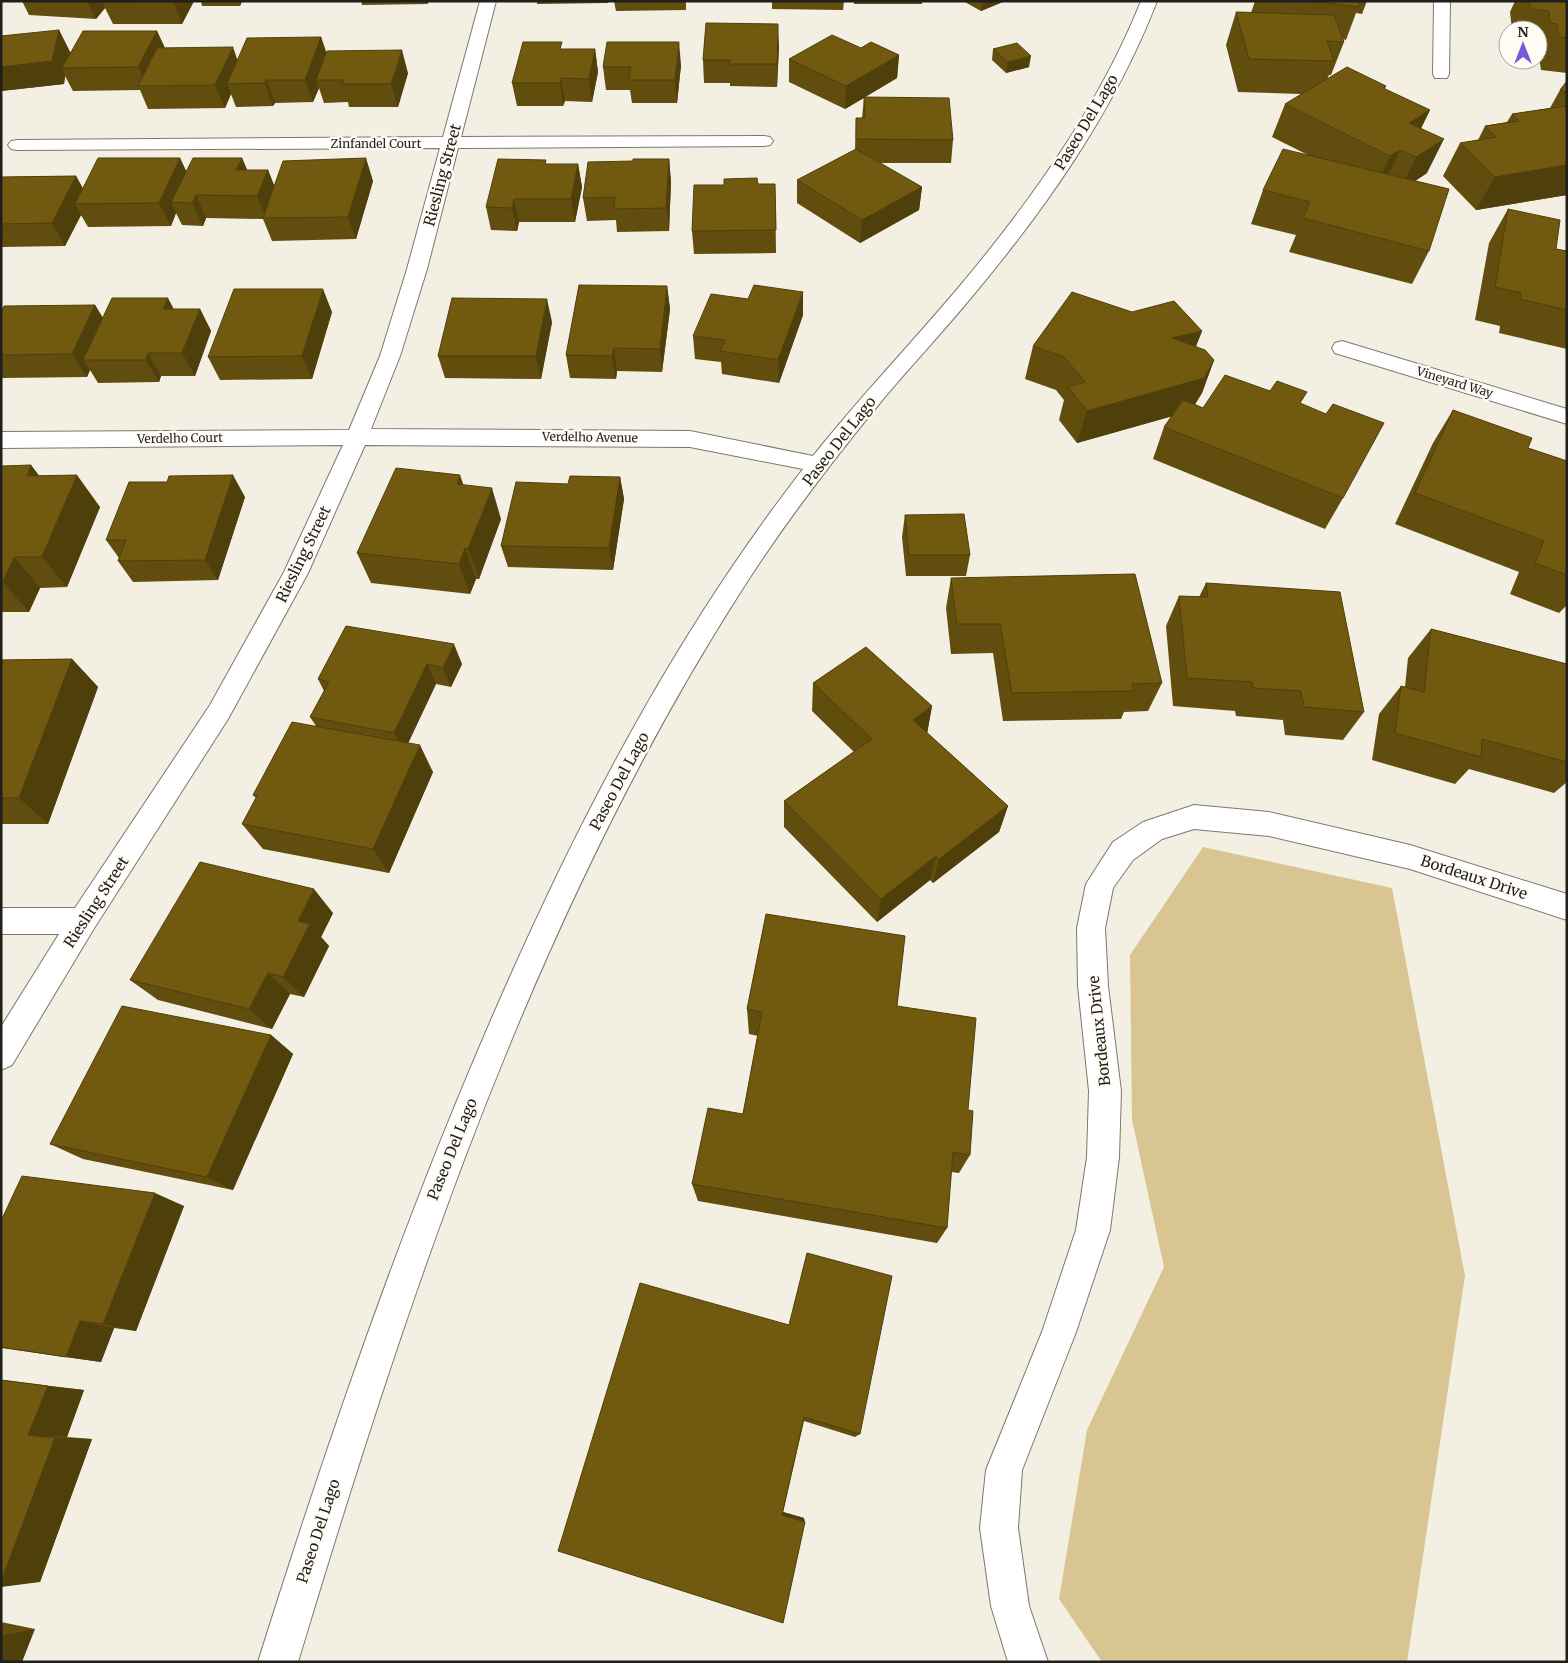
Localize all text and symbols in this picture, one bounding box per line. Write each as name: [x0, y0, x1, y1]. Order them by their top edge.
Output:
north arrow: [1498, 20, 1548, 70]
text: N: [1517, 23, 1529, 41]
street label: Paseo Del Lago: [1050, 70, 1122, 173]
street label: Riesling Street: [419, 122, 465, 228]
street label: Zinfandel Court: [331, 136, 422, 151]
street label: Vineyard Way: [1414, 363, 1495, 401]
street label: Paseo Del Lago: [798, 392, 880, 490]
street label: Verdelho Avenue: [541, 429, 638, 445]
street label: Verdelho Court: [136, 430, 223, 446]
street label: Riesling Street: [271, 502, 335, 605]
street label: Paseo Del Lago: [585, 728, 653, 833]
street label: Bordeaux Drive: [1418, 851, 1530, 903]
street label: Riesling Street: [59, 853, 133, 951]
street label: Bordeaux Drive: [1084, 975, 1114, 1087]
street label: Paseo Del Lago: [423, 1095, 481, 1203]
street label: Paseo Del Lago: [292, 1476, 344, 1585]

